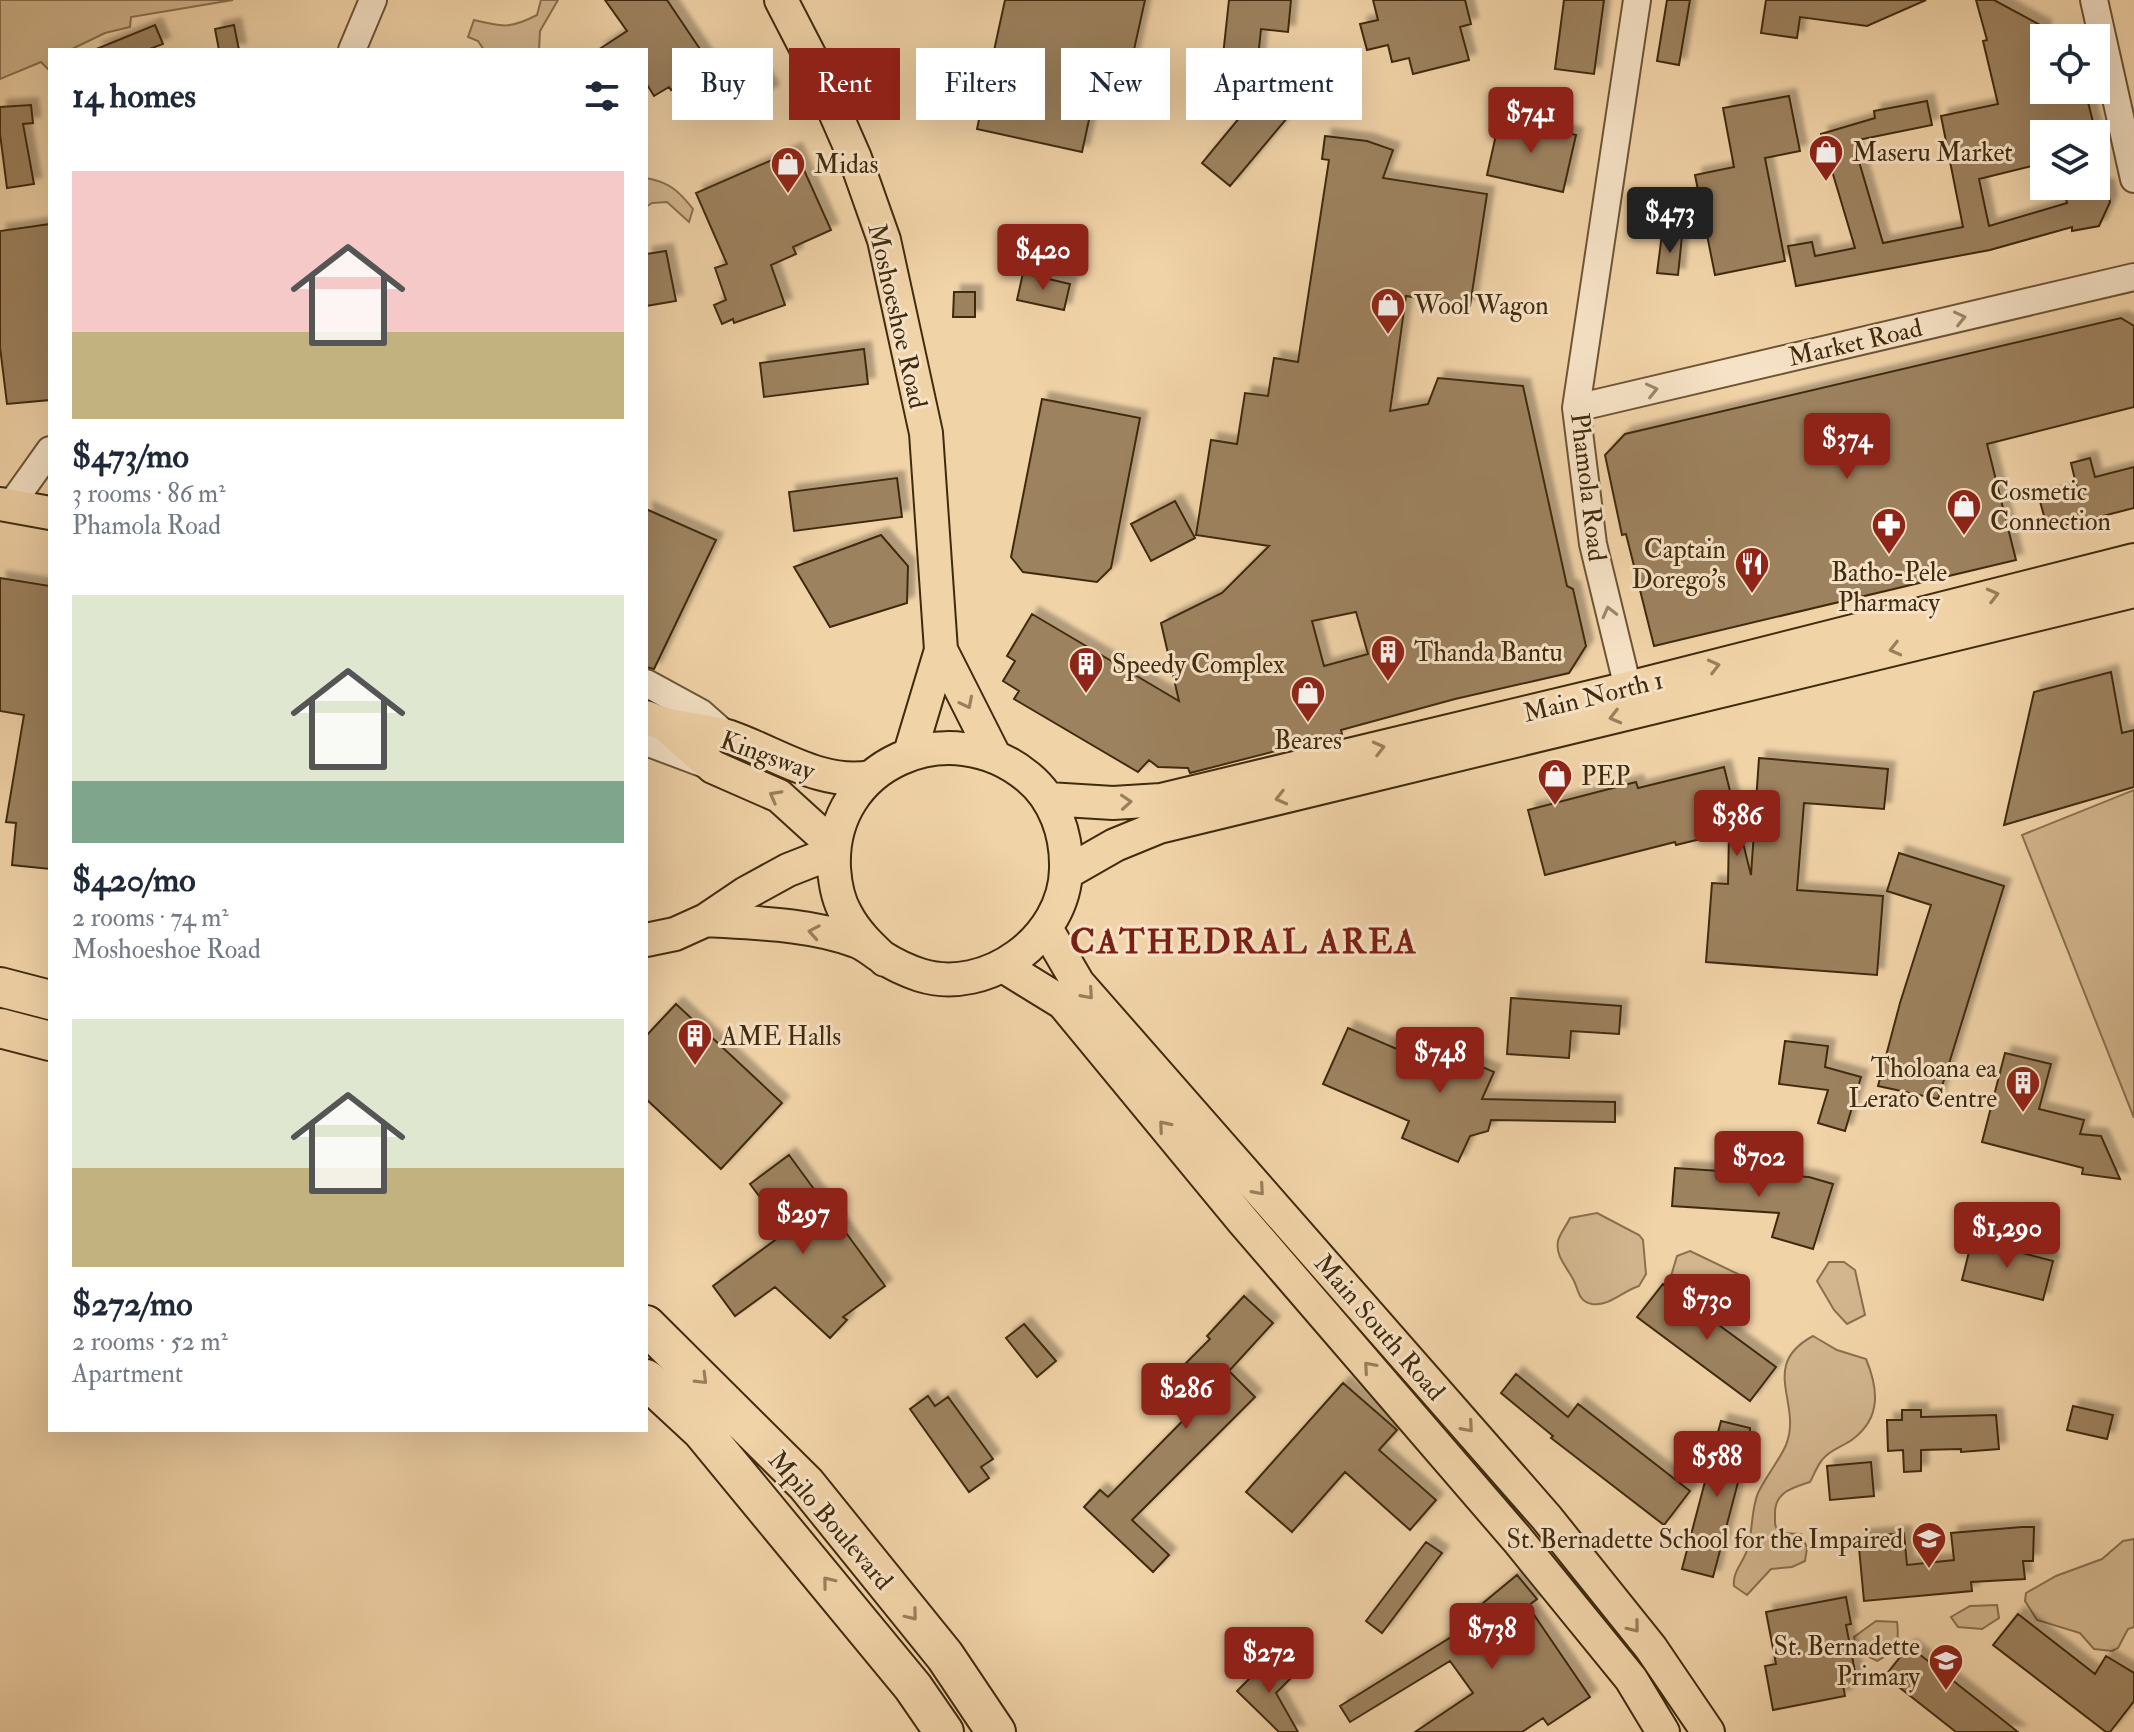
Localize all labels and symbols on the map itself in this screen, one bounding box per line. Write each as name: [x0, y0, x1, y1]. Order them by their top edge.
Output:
pin: $741: [1484, 87, 1578, 155]
shop icon: Maseru Market: [1807, 133, 1845, 183]
place label: Maseru Market: [1852, 137, 2013, 169]
shop icon: Midas: [769, 145, 807, 195]
place label: Midas: [814, 149, 878, 181]
pin: $473: [1623, 187, 1717, 255]
street label: Moshoeshoe Road: [860, 221, 934, 412]
pin: $420: [996, 224, 1090, 292]
shop icon: Wool Wagon: [1369, 286, 1407, 336]
place label: Wool Wagon: [1413, 290, 1549, 322]
one-way arrow: [1953, 310, 1966, 327]
street label: Market Road: [1785, 312, 1925, 374]
one-way arrow: [1645, 382, 1659, 399]
street label: Phamola Road: [1563, 411, 1613, 563]
pin: $374: [1800, 413, 1894, 481]
place label: Cosmetic Connection: [1990, 476, 2111, 538]
shop icon: Cosmetic Connection: [1945, 487, 1983, 537]
pharmacy icon: Batho-Pele Pharmacy: [1870, 506, 1908, 556]
place label: Captain Dorego's: [1631, 534, 1726, 596]
restaurant icon: Captain Dorego's: [1733, 545, 1771, 595]
place label: Batho-Pele Pharmacy: [1831, 557, 1947, 619]
one-way arrow: [1985, 588, 1999, 605]
one-way arrow: [1602, 606, 1619, 619]
building icon: Thanda Bantu: [1369, 633, 1407, 683]
place label: Thanda Bantu: [1414, 637, 1563, 669]
one-way arrow: [1888, 640, 1902, 657]
building icon: Speedy Complex: [1067, 645, 1105, 695]
place label: Speedy Complex: [1112, 649, 1285, 682]
one-way arrow: [1706, 659, 1720, 676]
street label: Main North 1: [1520, 664, 1667, 730]
shop icon: Beares: [1289, 674, 1327, 724]
one-way arrow: [958, 694, 973, 709]
one-way arrow: [1609, 707, 1622, 724]
street label: Kingsway: [716, 724, 820, 788]
place label: Beares: [1274, 725, 1342, 757]
one-way arrow: [1372, 740, 1386, 757]
shop icon: PEP: [1536, 757, 1574, 807]
place label: PEP: [1581, 761, 1630, 793]
one-way arrow: [1274, 788, 1288, 805]
one-way arrow: [769, 790, 784, 806]
pin: $386: [1690, 790, 1784, 858]
one-way arrow: [1120, 794, 1133, 811]
district label: CATHEDRAL AREA: [1070, 921, 1418, 964]
one-way arrow: [807, 924, 821, 941]
one-way arrow: [1078, 985, 1093, 1000]
building icon: AME Halls: [676, 1017, 714, 1067]
place label: AME Halls: [720, 1021, 841, 1053]
pin: $748: [1393, 1027, 1487, 1095]
place label: Tholoana ea Lerato Centre: [1849, 1053, 1997, 1115]
building icon: Tholoana ea Lerato Centre: [2004, 1064, 2042, 1114]
one-way arrow: [1159, 1120, 1174, 1135]
pin: $702: [1712, 1131, 1806, 1199]
one-way arrow: [1249, 1180, 1264, 1195]
pin: $297: [756, 1188, 850, 1256]
pin: $1,290: [1942, 1202, 2072, 1270]
street label: Main South Road: [1307, 1248, 1452, 1408]
pin: $730: [1660, 1274, 1754, 1342]
one-way arrow: [1364, 1361, 1379, 1376]
pin: $286: [1139, 1363, 1233, 1431]
one-way arrow: [693, 1370, 707, 1384]
one-way arrow: [1458, 1418, 1472, 1433]
pin: $588: [1670, 1431, 1764, 1499]
street label: Mpilo Boulevard: [760, 1445, 899, 1598]
school or university icon: St. Bernadette School for the Impaired: [1910, 1520, 1948, 1570]
place label: St. Bernadette School for the Impaired: [1506, 1524, 1903, 1557]
one-way arrow: [823, 1576, 837, 1591]
pin: $738: [1445, 1603, 1539, 1671]
one-way arrow: [902, 1606, 916, 1621]
one-way arrow: [1624, 1618, 1639, 1632]
pin: $272: [1222, 1627, 1316, 1695]
place label: St. Bernadette Primary: [1774, 1631, 1921, 1693]
school or university icon: St. Bernadette Primary: [1927, 1642, 1965, 1692]

